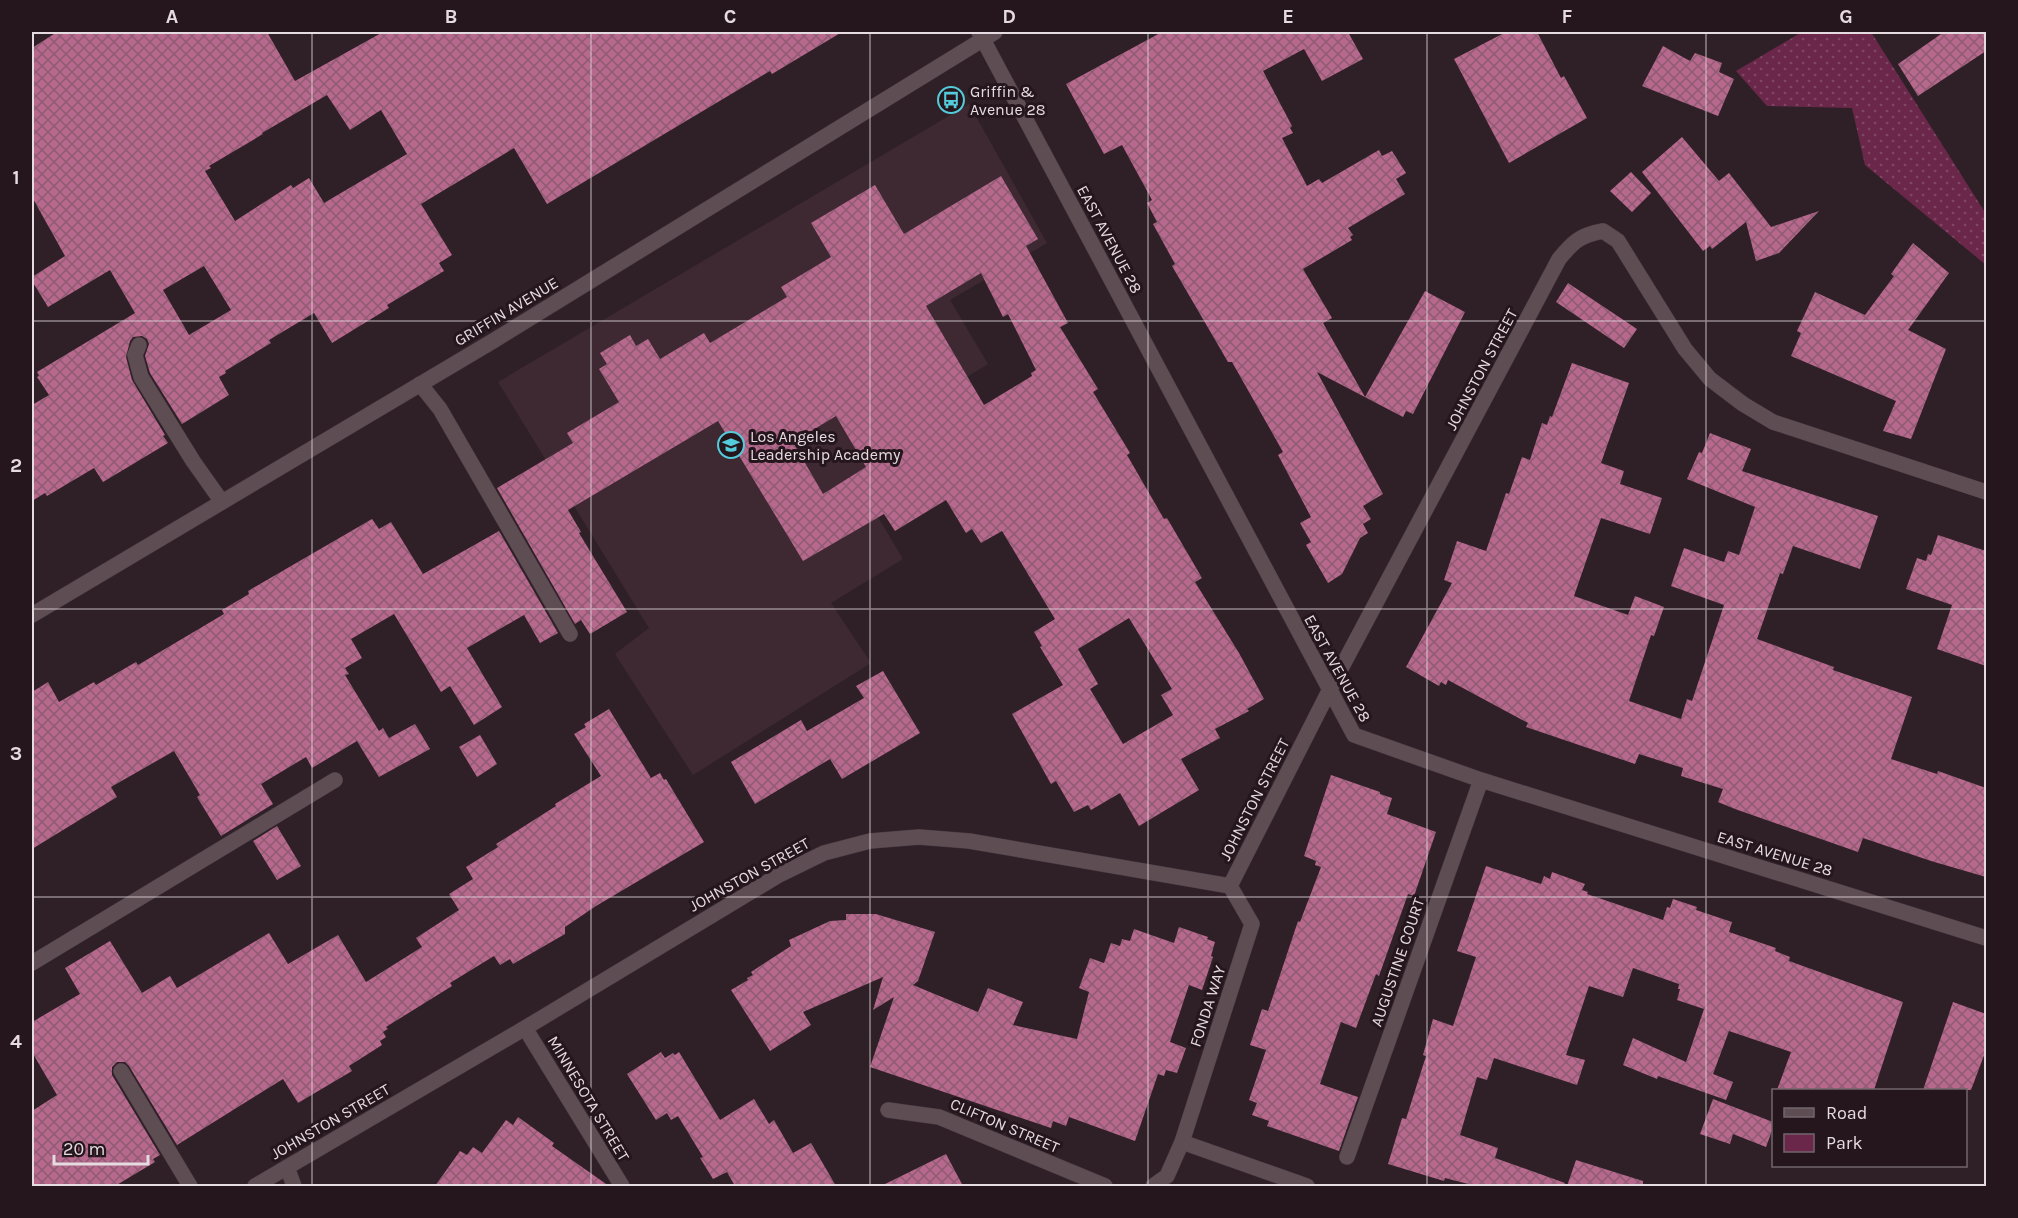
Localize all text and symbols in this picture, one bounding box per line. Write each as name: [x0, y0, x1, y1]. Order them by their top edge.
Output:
text: A: [166, 5, 179, 28]
text: B: [445, 5, 457, 28]
text: C: [724, 5, 736, 28]
text: D: [1002, 5, 1016, 28]
text: E: [1282, 5, 1294, 28]
text: F: [1562, 5, 1573, 28]
text: G: [1839, 5, 1853, 28]
place label: Griffin & Avenue 28: [970, 82, 1046, 119]
bus stop icon: Griffin & Avenue 28: [936, 85, 966, 115]
text: 1: [12, 166, 20, 189]
street label: EAST AVENUE 28: [1073, 182, 1146, 297]
street label: GRIFFIN AVENUE: [451, 273, 562, 350]
street label: JOHNSTON STREET: [1441, 305, 1521, 433]
place label: Los Angeles Leadership Academy: [750, 427, 901, 464]
school or university icon: Los Angeles Leadership Academy: [716, 430, 746, 460]
text: 2: [10, 454, 22, 477]
street label: EAST AVENUE 28: [1300, 611, 1375, 725]
street label: JOHNSTON STREET: [1215, 735, 1293, 864]
text: 3: [10, 742, 22, 765]
street label: EAST AVENUE 28: [1715, 827, 1835, 880]
street label: JOHNSTON STREET: [686, 833, 813, 915]
street label: AUGUSTINE COURT: [1367, 895, 1428, 1029]
street label: FONDA WAY: [1185, 963, 1230, 1049]
text: 4: [10, 1030, 22, 1053]
street label: MINNESOTA STREET: [544, 1032, 633, 1164]
street label: JOHNSTON STREET: [267, 1080, 393, 1163]
legend: [1772, 1089, 1967, 1167]
street label: CLIFTON STREET: [947, 1094, 1062, 1157]
text: Road: [1826, 1102, 1867, 1124]
scale bar: [54, 1128, 148, 1166]
text: Park: [1826, 1132, 1863, 1154]
text: 20 m: [63, 1138, 105, 1160]

